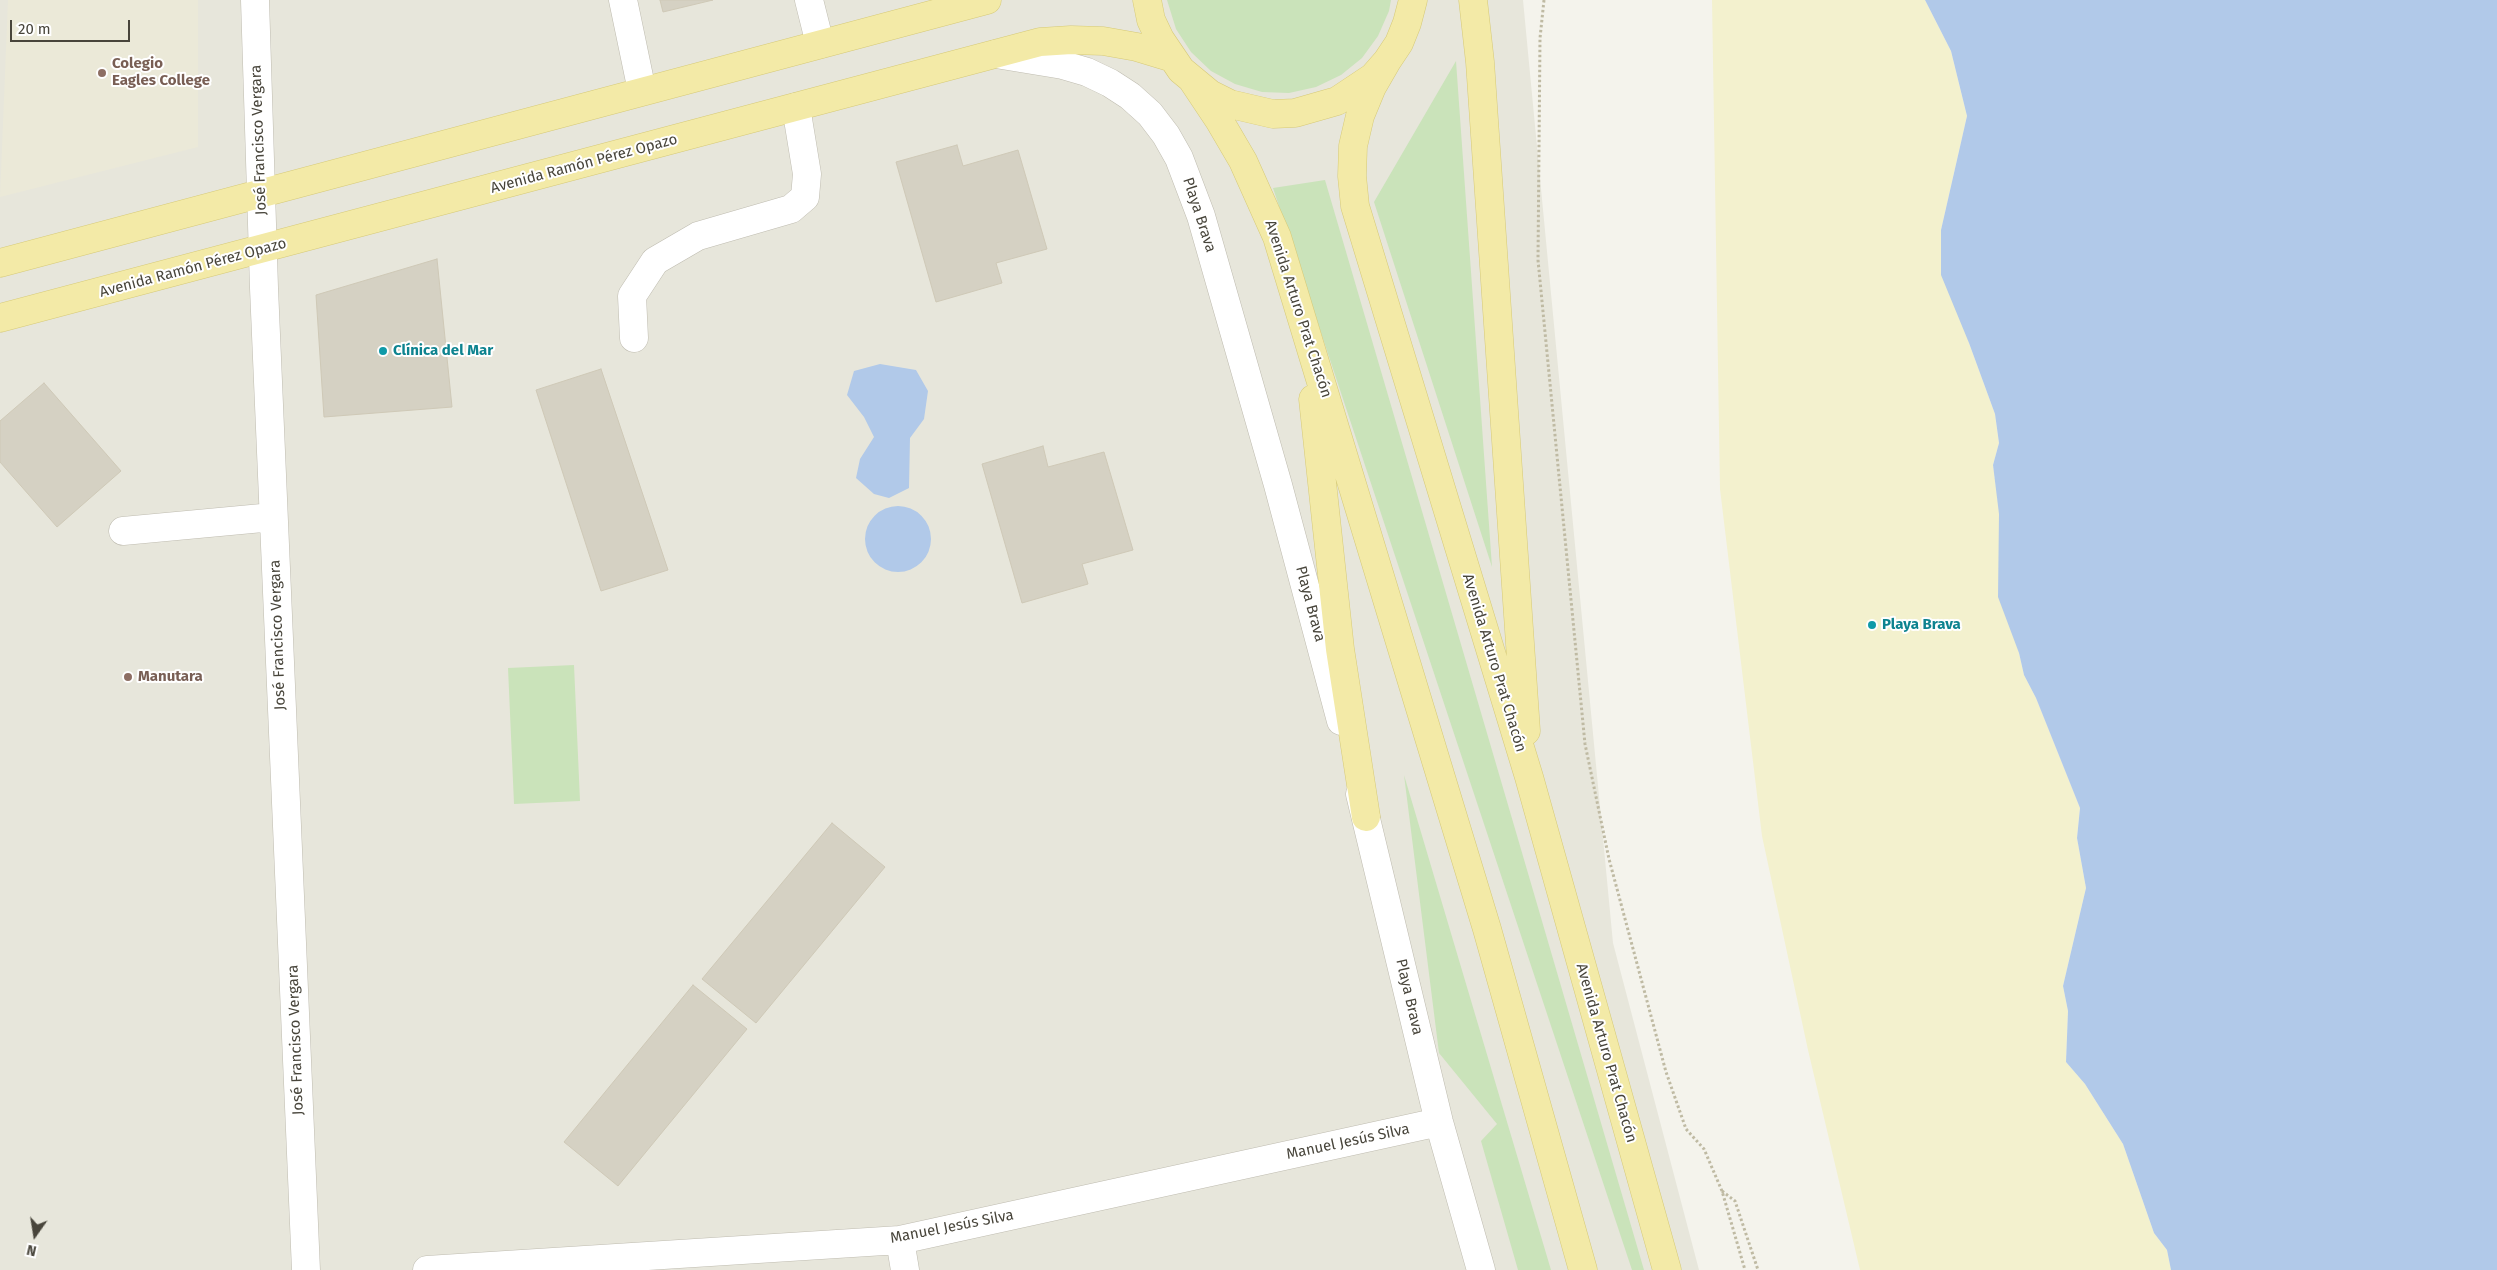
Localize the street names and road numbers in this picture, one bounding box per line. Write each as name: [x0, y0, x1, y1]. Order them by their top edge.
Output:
street label: José Francisco Vergara: [247, 65, 271, 215]
street label: Avenida Ramón Pérez Opazo: [489, 130, 679, 198]
street label: Playa Brava: [1178, 175, 1220, 255]
street label: Avenida Arturo Prat Chacón: [1261, 218, 1335, 400]
street label: Avenida Ramón Pérez Opazo: [98, 234, 288, 302]
street label: José Francisco Vergara: [266, 560, 290, 710]
street label: Playa Brava: [1291, 564, 1329, 644]
street label: Avenida Arturo Prat Chacón: [1458, 572, 1530, 754]
street label: Playa Brava: [1391, 957, 1427, 1037]
street label: Avenida Arturo Prat Chacón: [1572, 961, 1640, 1145]
street label: José Francisco Vergara: [284, 965, 308, 1115]
street label: Manuel Jesús Silva: [1285, 1120, 1411, 1164]
street label: Manuel Jesús Silva: [889, 1206, 1015, 1248]

